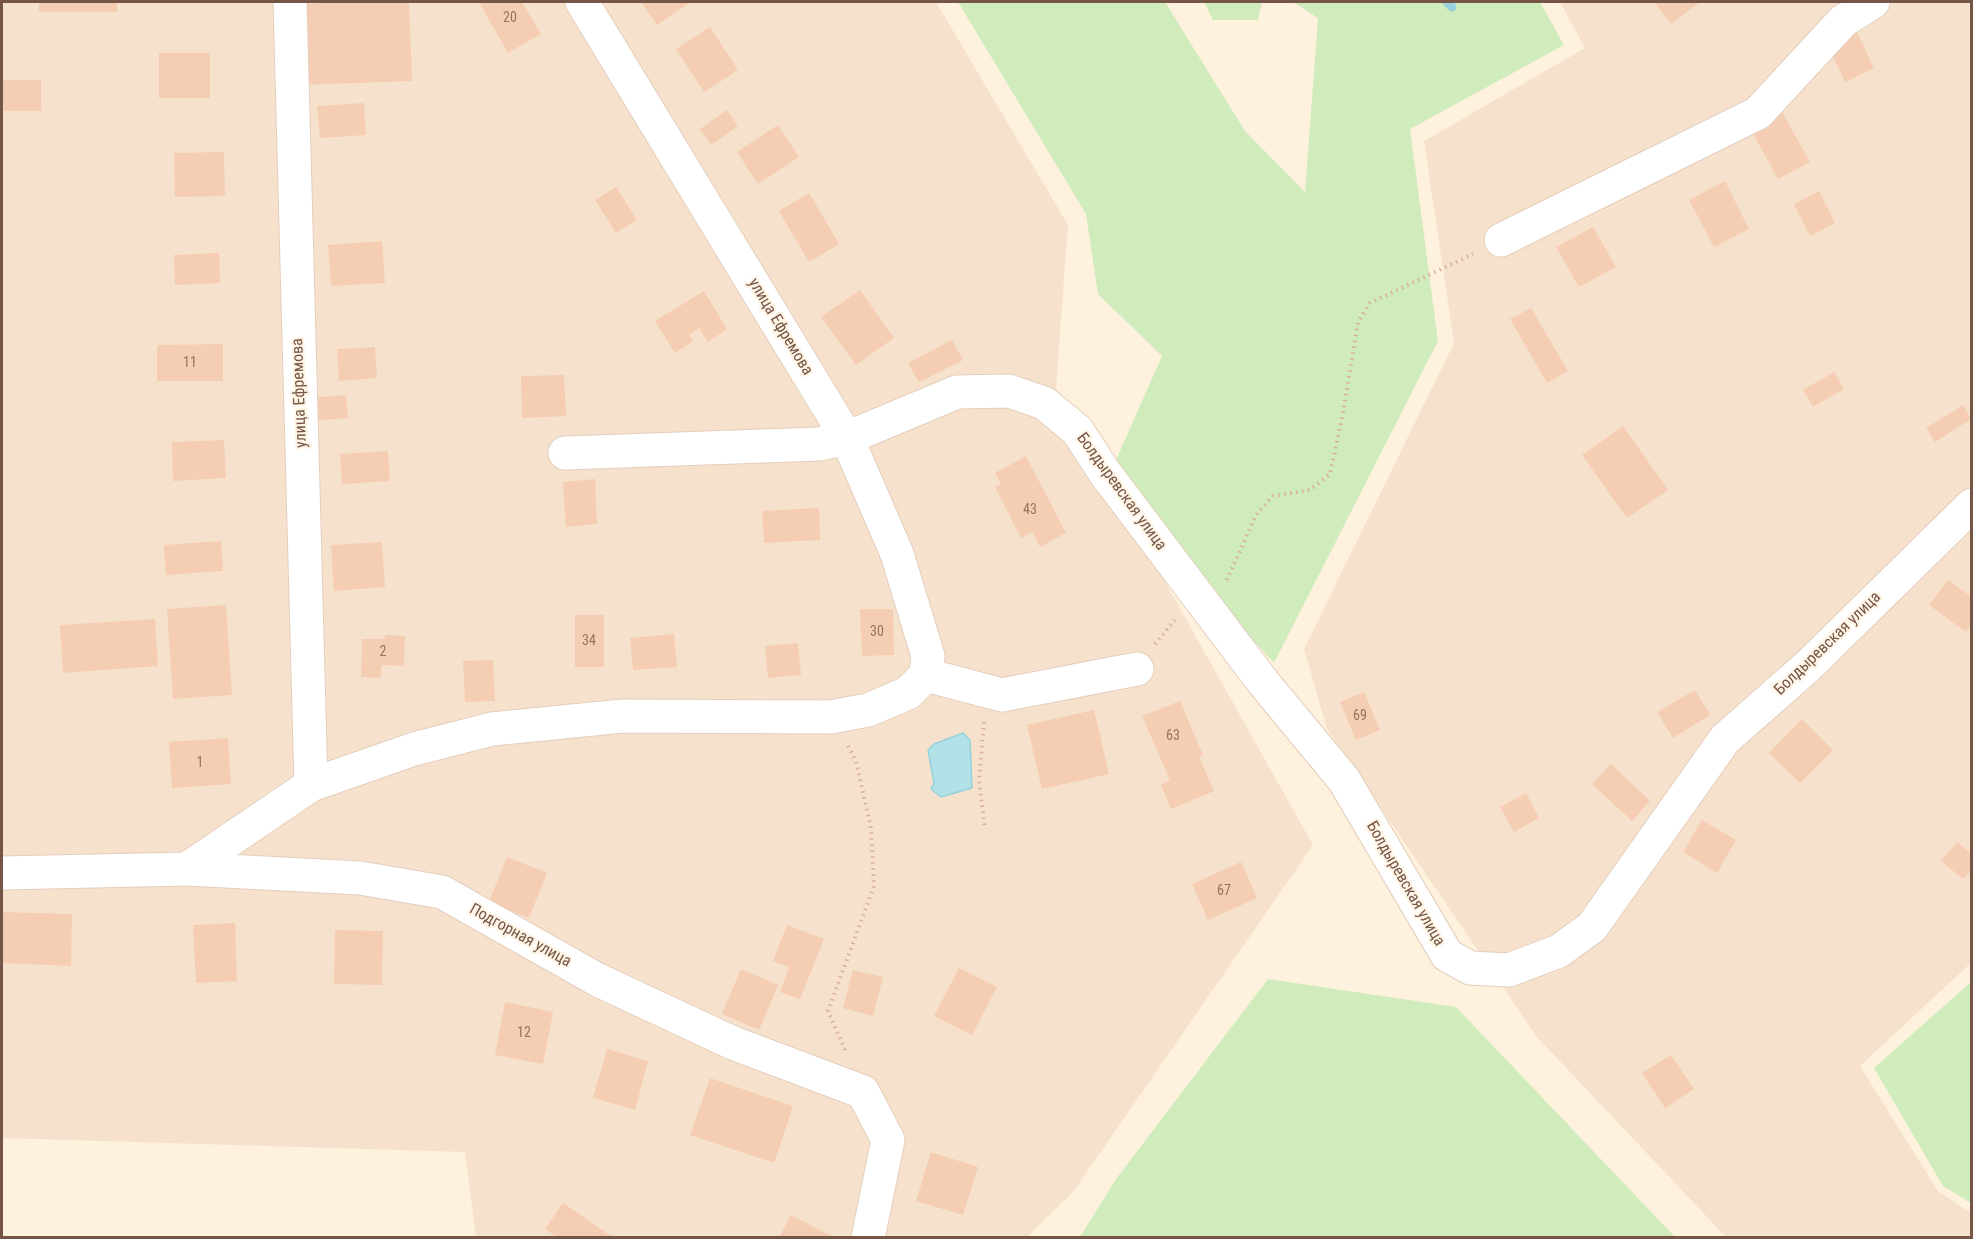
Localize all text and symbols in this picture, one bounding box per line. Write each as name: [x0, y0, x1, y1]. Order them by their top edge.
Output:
house number: 20: [503, 10, 517, 26]
street label: улица Ефремова: [744, 275, 816, 379]
street label: улица Ефремова: [288, 338, 312, 448]
house number: 11: [183, 355, 197, 371]
street label: Болдыревская улица: [1072, 429, 1170, 555]
house number: 43: [1023, 502, 1037, 518]
street label: Болдыревская улица: [1771, 588, 1885, 700]
house number: 30: [870, 624, 884, 640]
house number: 34: [582, 633, 596, 649]
house number: 2: [380, 644, 386, 660]
house number: 69: [1353, 708, 1367, 724]
house number: 63: [1166, 728, 1180, 744]
house number: 1: [197, 755, 203, 771]
street label: Болдыревская улица: [1362, 818, 1448, 950]
house number: 67: [1217, 883, 1231, 899]
street label: Подгорная улица: [466, 900, 574, 972]
house number: 12: [517, 1025, 531, 1041]

